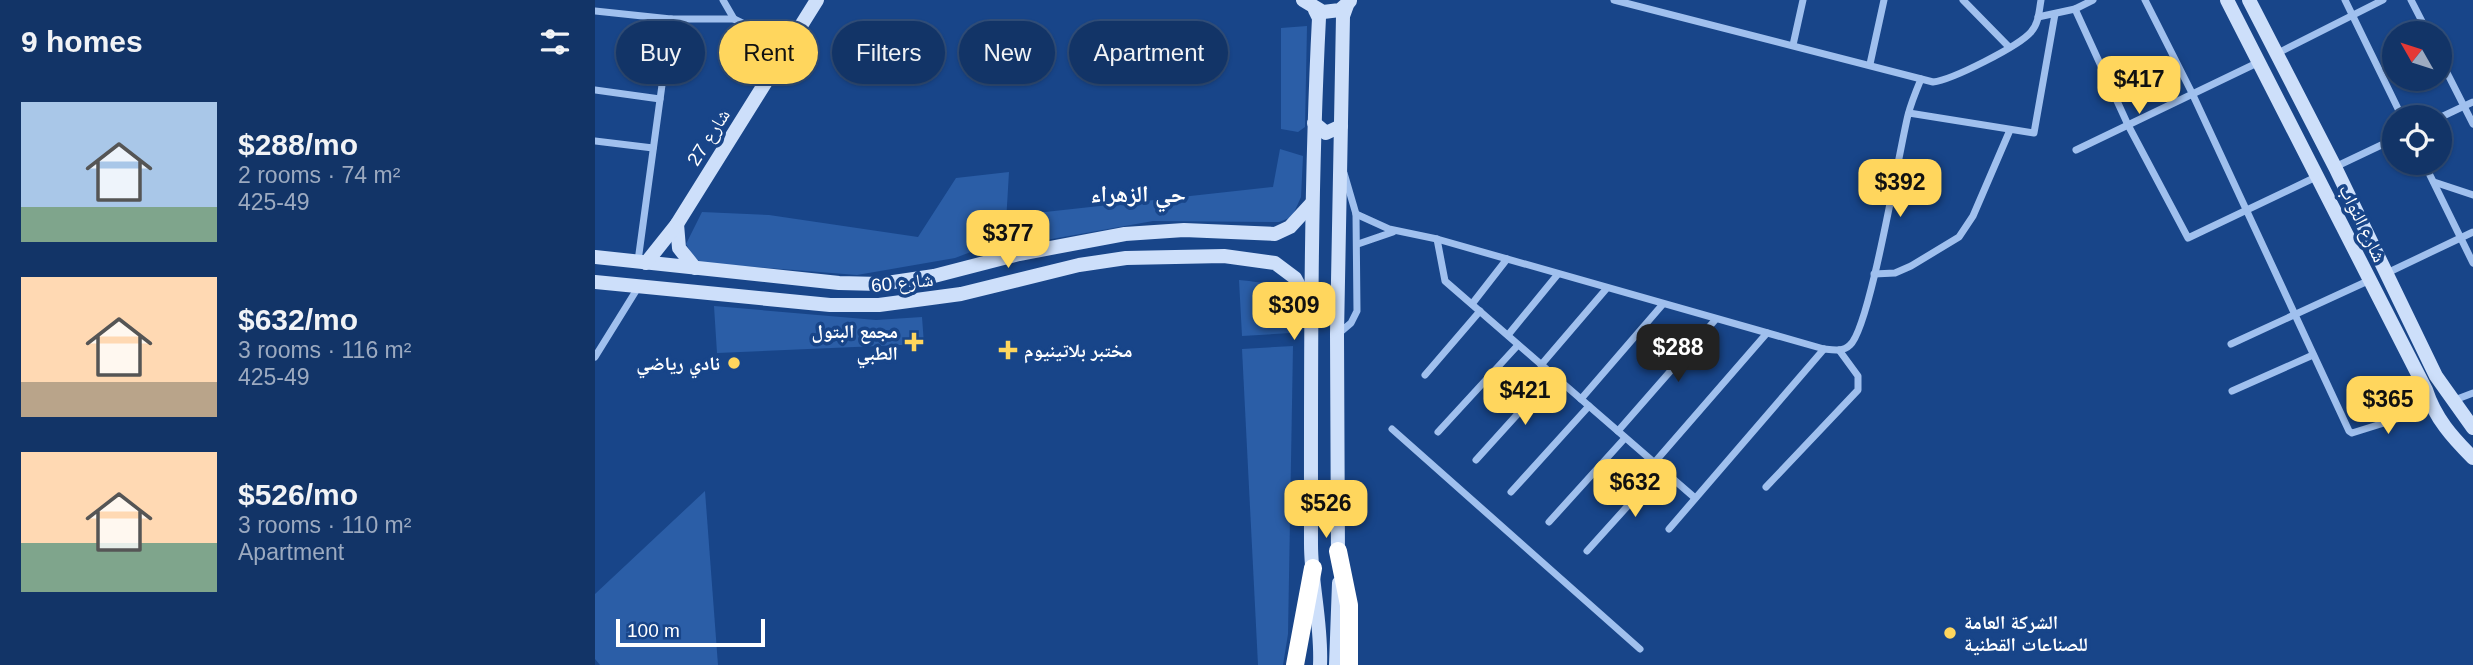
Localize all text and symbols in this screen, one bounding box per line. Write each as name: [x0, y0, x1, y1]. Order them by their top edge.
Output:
chip: Buy: [616, 21, 705, 84]
chip: Rent: [719, 21, 818, 84]
chip: Filters: [832, 21, 945, 84]
chip: New: [959, 21, 1055, 84]
chip: Apartment: [1069, 21, 1228, 84]
north arrow: [2382, 21, 2452, 91]
map controls: [2382, 21, 2452, 175]
icon: filters: [536, 23, 574, 61]
text: 9 homes: [21, 25, 143, 58]
pin: $417: [2098, 57, 2180, 116]
text: $417: [2113, 66, 2165, 92]
street label: شارع 27: [683, 105, 735, 170]
button: locate: [2382, 105, 2452, 175]
text: $288/mo: [238, 128, 358, 161]
icon: home: [77, 130, 161, 214]
pin: $392: [1859, 160, 1941, 219]
text: 2 rooms · 74 m²: [238, 162, 400, 188]
text: $392: [1874, 169, 1926, 195]
district label: حي الزهراء: [1090, 181, 1186, 213]
street label: شارع النواب: [2334, 181, 2390, 266]
text: 425-49: [238, 189, 310, 215]
pin: $377: [967, 210, 1049, 270]
text: $377: [982, 220, 1034, 246]
street label: شارع 60: [870, 269, 934, 297]
pin: $309: [1253, 282, 1335, 342]
text: $309: [1268, 292, 1320, 318]
text: $632/mo: [238, 303, 358, 336]
icon: home: [77, 305, 161, 389]
place label: مجمع البتول الطبي: [812, 321, 898, 369]
pin: $288: [1637, 324, 1719, 384]
marker: مجمع البتول الطبي: [904, 332, 924, 352]
text: $288: [1652, 334, 1704, 360]
text: 3 rooms · 116 m²: [238, 337, 411, 363]
marker: مختبر بلاتينيوم: [998, 340, 1018, 360]
place label: مختبر بلاتينيوم: [1024, 340, 1132, 364]
place label: نادي رياضي: [636, 353, 720, 379]
marker: نادي رياضي: [726, 355, 742, 371]
text: 425-49: [238, 364, 310, 390]
pin: $421: [1484, 368, 1566, 427]
pin: $365: [2347, 376, 2429, 436]
text: $421: [1499, 377, 1551, 403]
text: $365: [2362, 386, 2414, 412]
pin: $632: [1594, 460, 1676, 519]
text: $632: [1609, 469, 1661, 495]
text: $526/mo: [238, 478, 358, 511]
icon: home: [77, 480, 161, 564]
pin: $526: [1285, 480, 1367, 540]
text: $526: [1300, 490, 1352, 516]
text: 3 rooms · 110 m²: [238, 512, 411, 538]
text: Apartment: [238, 539, 344, 565]
place label: الشركة العامة للصناعات القطنية: [1964, 612, 2088, 656]
scale bar: [616, 616, 765, 648]
text: 100 m: [627, 620, 680, 641]
marker: الشركة العامة للصناعات القطنية: [1942, 625, 1958, 641]

